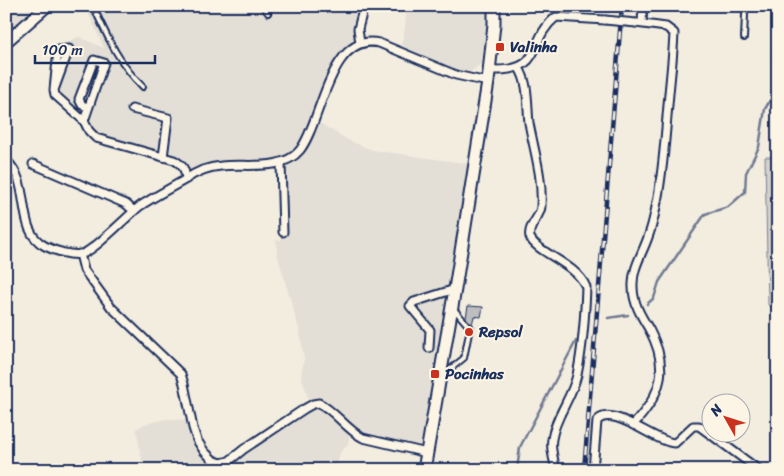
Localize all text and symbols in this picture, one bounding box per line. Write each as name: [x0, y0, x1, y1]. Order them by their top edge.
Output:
scale bar: [35, 32, 155, 64]
place label: Valinha: [510, 34, 558, 60]
text: 100 m: [42, 37, 83, 63]
marker: Valinha: [494, 41, 506, 53]
place label: Repsol: [478, 319, 523, 345]
marker: Repsol: [463, 326, 475, 338]
place label: Pocinhas: [445, 361, 505, 387]
marker: Pocinhas: [429, 368, 441, 380]
north arrow: [702, 394, 752, 444]
text: N: [703, 398, 729, 423]

